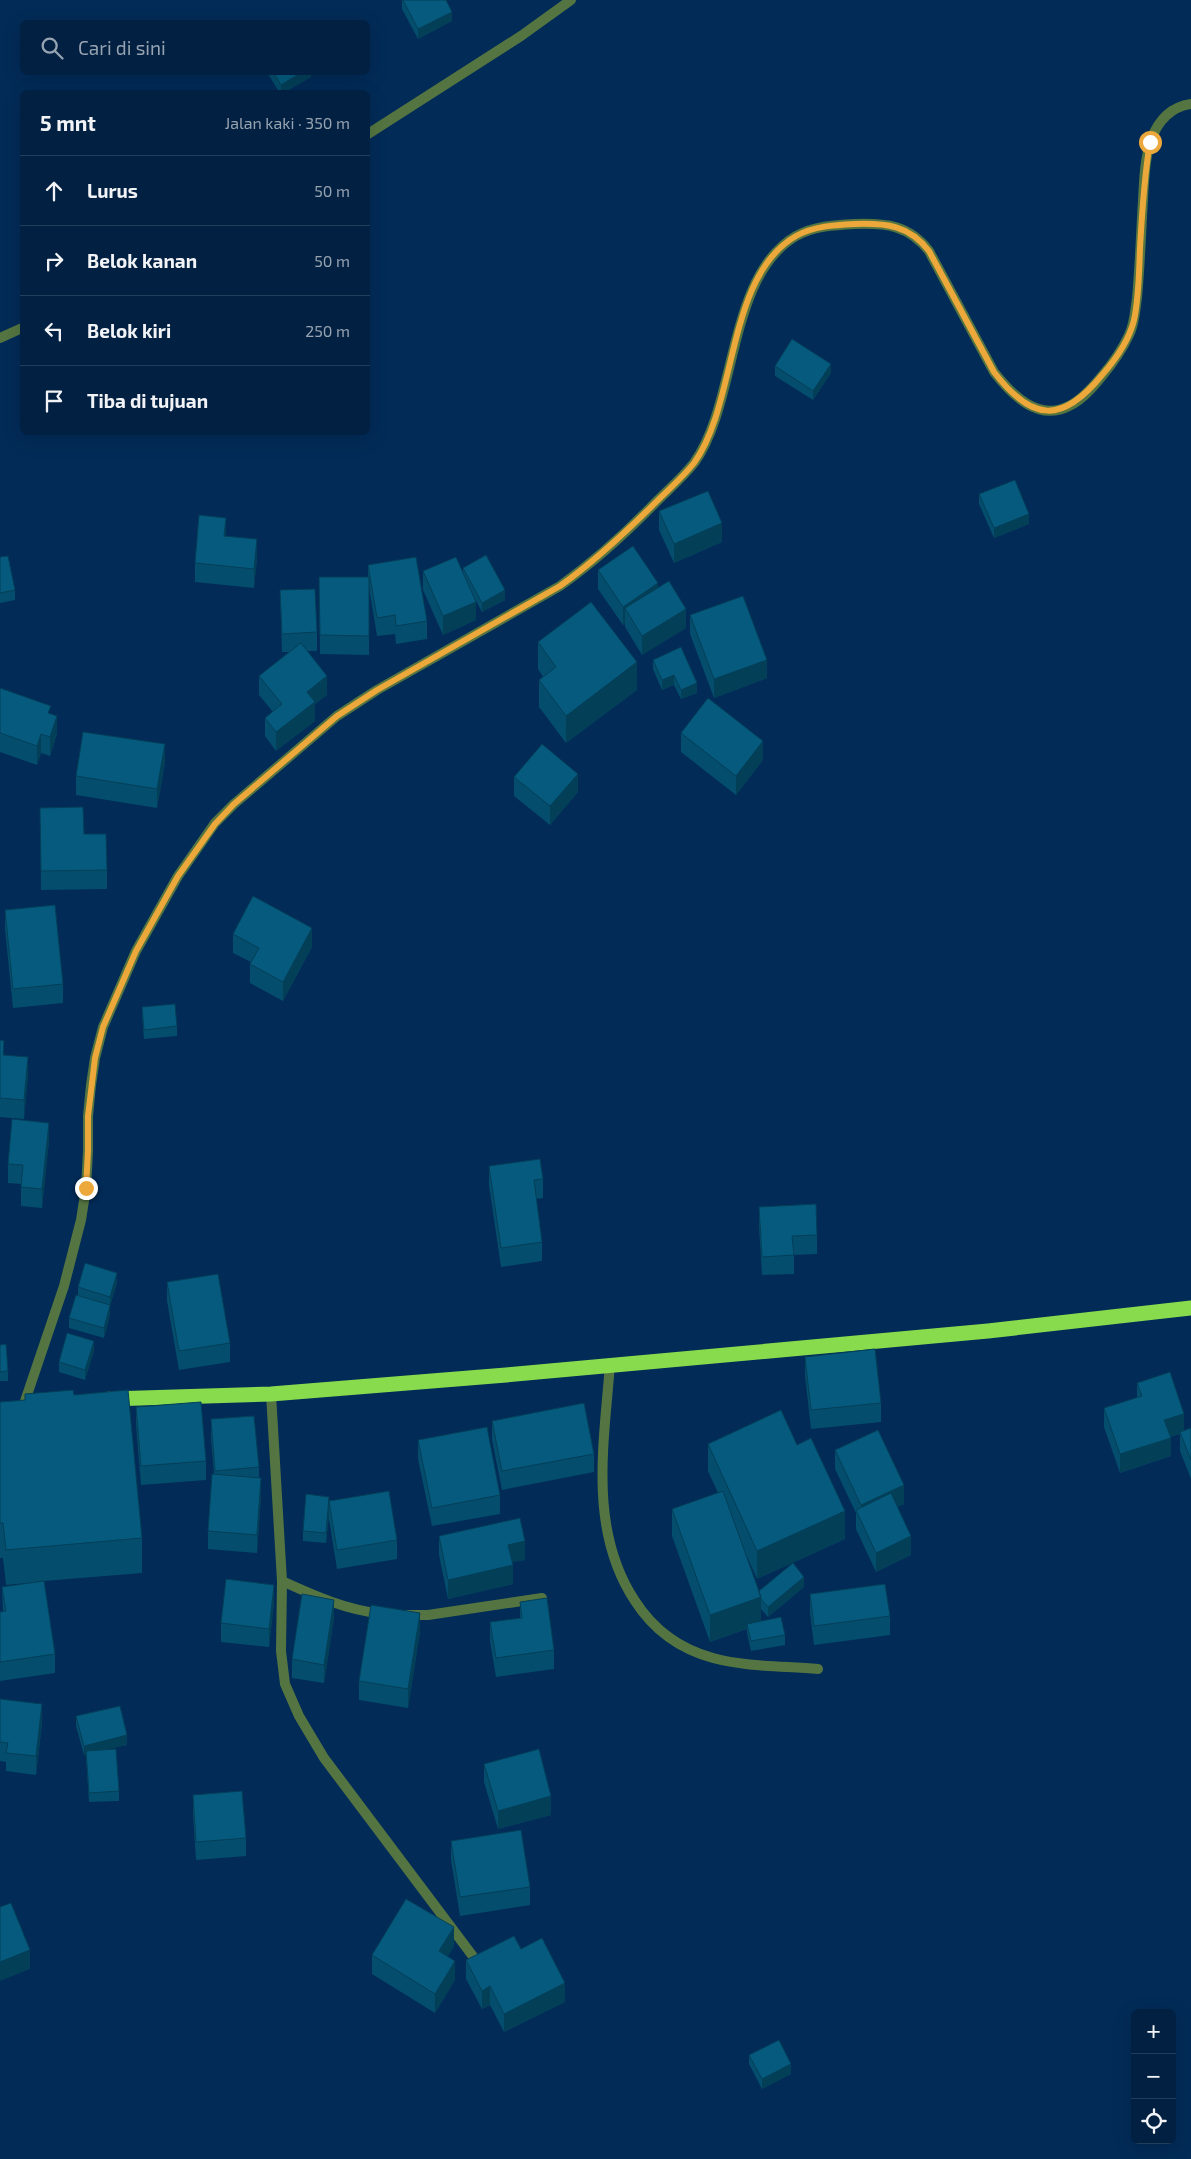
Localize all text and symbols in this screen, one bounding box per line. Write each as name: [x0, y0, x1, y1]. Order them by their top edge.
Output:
search box: [20, 20, 370, 75]
icon: search: [38, 34, 66, 62]
text: Cari di sini: [78, 36, 166, 59]
text: 5 mnt: [40, 110, 96, 135]
text: Jalan kaki · 350 m: [225, 113, 350, 132]
route start: [1139, 131, 1162, 154]
icon: ahead: [40, 177, 68, 205]
text: Lurus: [87, 179, 138, 202]
text: 50 m: [314, 181, 350, 200]
icon: right: [40, 247, 68, 275]
text: Belok kanan: [87, 249, 197, 272]
text: 50 m: [314, 251, 350, 270]
icon: left: [40, 317, 68, 345]
text: Belok kiri: [87, 319, 171, 342]
text: 250 m: [305, 321, 350, 340]
icon: arrive: [40, 387, 68, 415]
text: Tiba di tujuan: [87, 389, 208, 412]
route end: [75, 1177, 98, 1200]
map controls: [1131, 2009, 1176, 2144]
button: +: [1131, 2009, 1176, 2054]
button: −: [1131, 2054, 1176, 2099]
button: locate: [1131, 2099, 1176, 2144]

